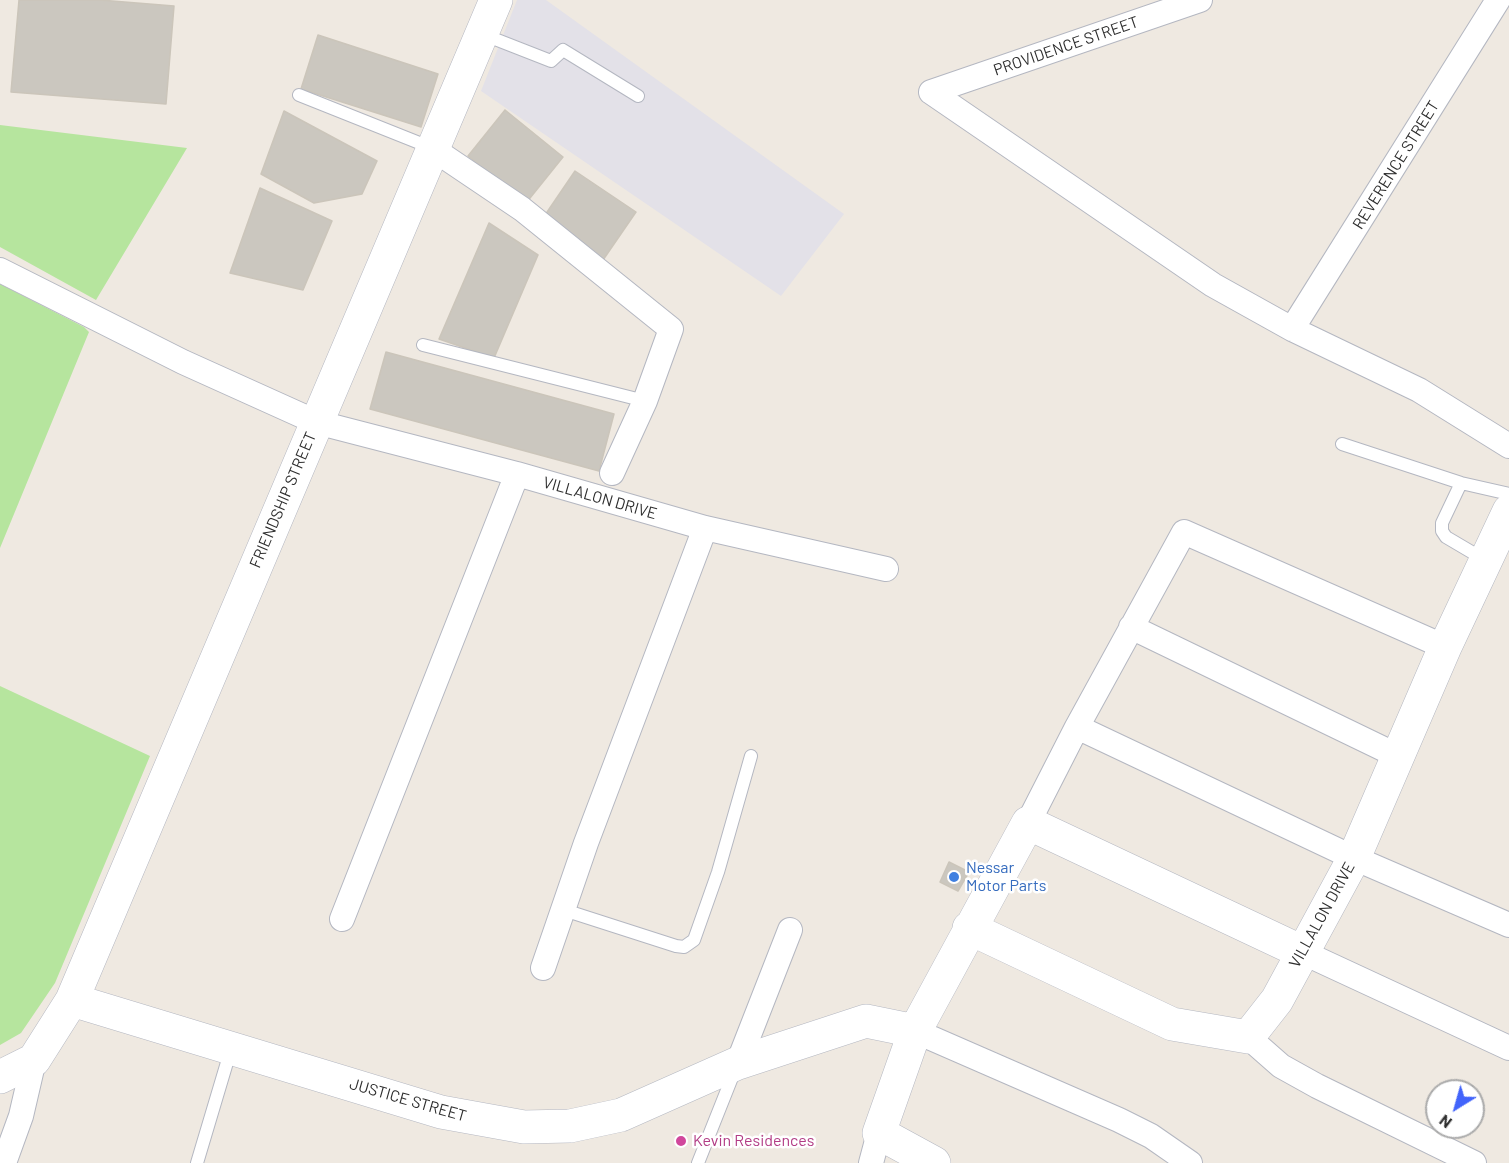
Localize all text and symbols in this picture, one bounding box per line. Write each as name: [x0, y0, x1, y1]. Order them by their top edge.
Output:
street label: PROVIDENCE STREET: [991, 12, 1141, 80]
street label: REVERENCE STREET: [1349, 97, 1443, 233]
street label: FRIENDSHIP STREET: [246, 429, 320, 571]
street label: VILLALON DRIVE: [541, 473, 659, 523]
place label: Nessar Motor Parts: [966, 858, 1047, 896]
street label: VILLALON DRIVE: [1285, 859, 1359, 971]
marker: Nessar Motor Parts: [947, 870, 961, 884]
street label: JUSTICE STREET: [347, 1074, 469, 1126]
north arrow: [1425, 1079, 1485, 1139]
text: N: [1435, 1111, 1455, 1133]
place label: Kevin Residences: [693, 1131, 814, 1151]
marker: Kevin Residences: [674, 1134, 688, 1148]

